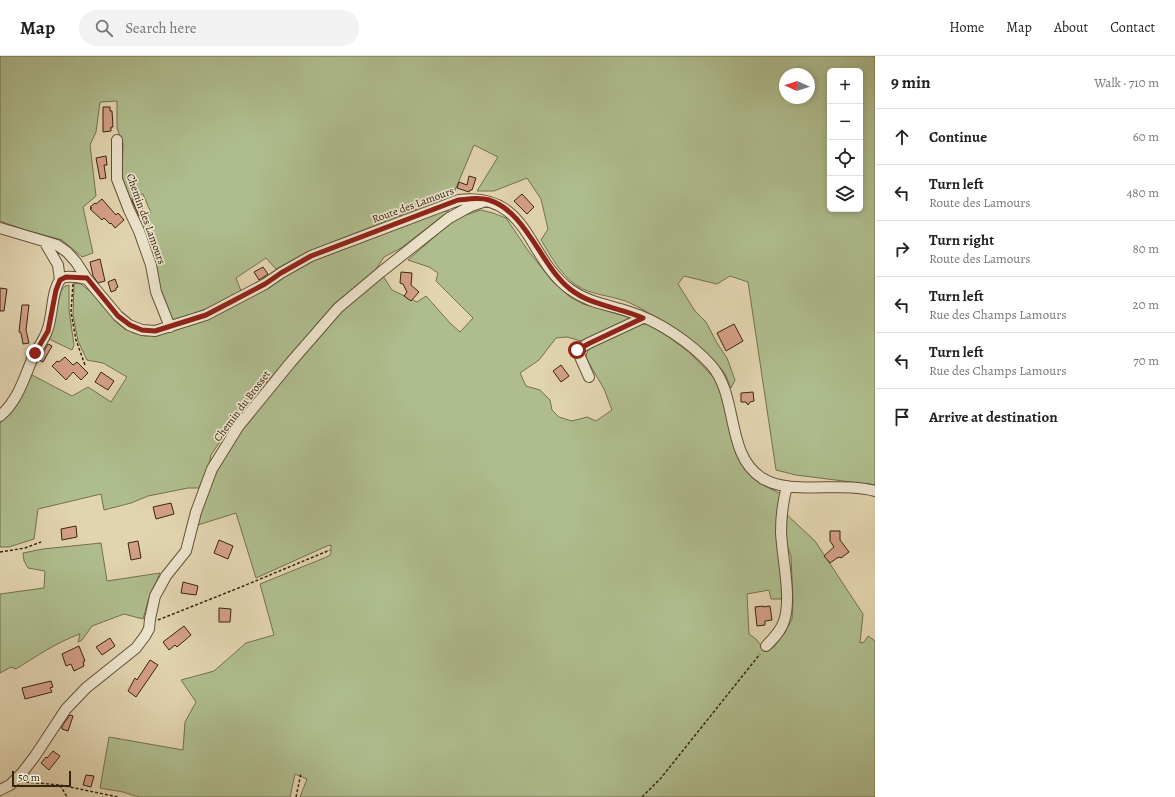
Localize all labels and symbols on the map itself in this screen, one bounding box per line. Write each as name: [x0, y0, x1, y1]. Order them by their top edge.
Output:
north arrow: [779, 68, 815, 104]
street label: Chemin des Lamours: [123, 172, 169, 266]
street label: Route des Lamours: [370, 183, 456, 227]
route start: [568, 341, 586, 359]
route end: [26, 344, 44, 362]
street label: Chemin du Brosset: [210, 367, 274, 445]
scale bar: [12, 769, 71, 788]

